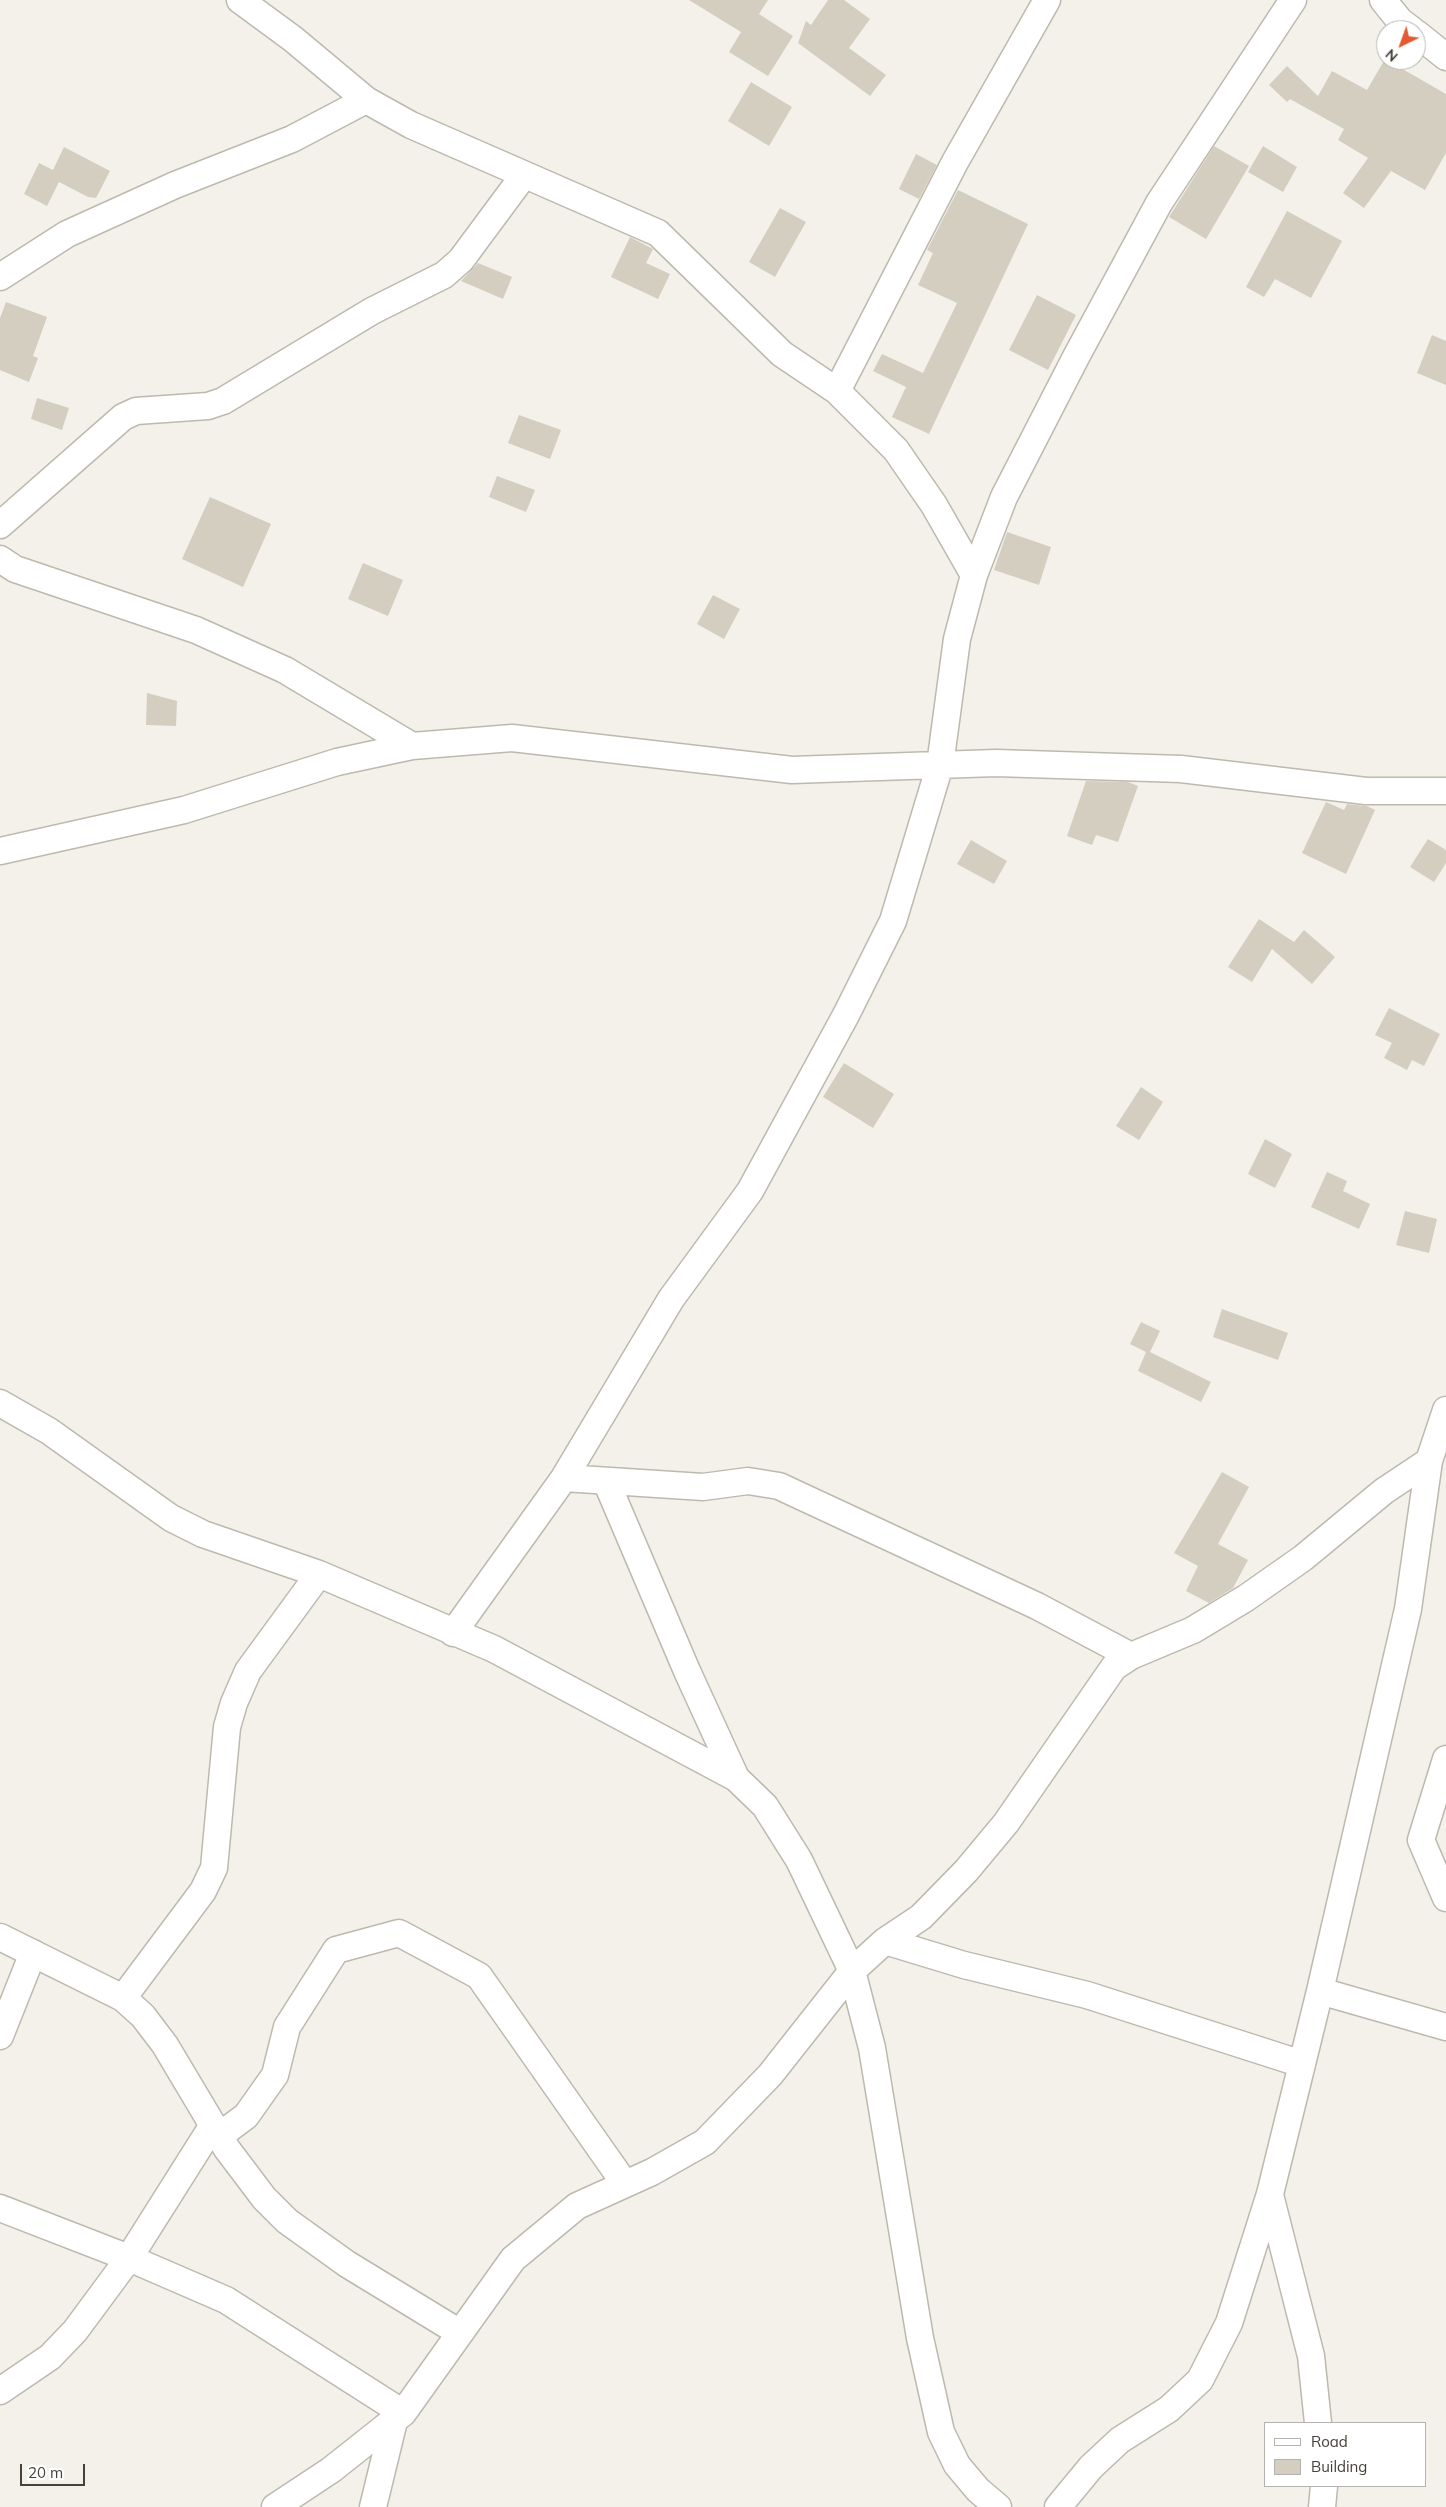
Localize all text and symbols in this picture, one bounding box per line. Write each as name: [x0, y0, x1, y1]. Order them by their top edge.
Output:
north arrow: [1376, 20, 1426, 70]
text: N: [1382, 45, 1402, 66]
legend: [1264, 2422, 1426, 2487]
text: Road: [1311, 2432, 1348, 2451]
scale bar: [22, 2454, 88, 2486]
text: Building: [1311, 2457, 1367, 2476]
text: 20 m: [28, 2463, 63, 2482]

